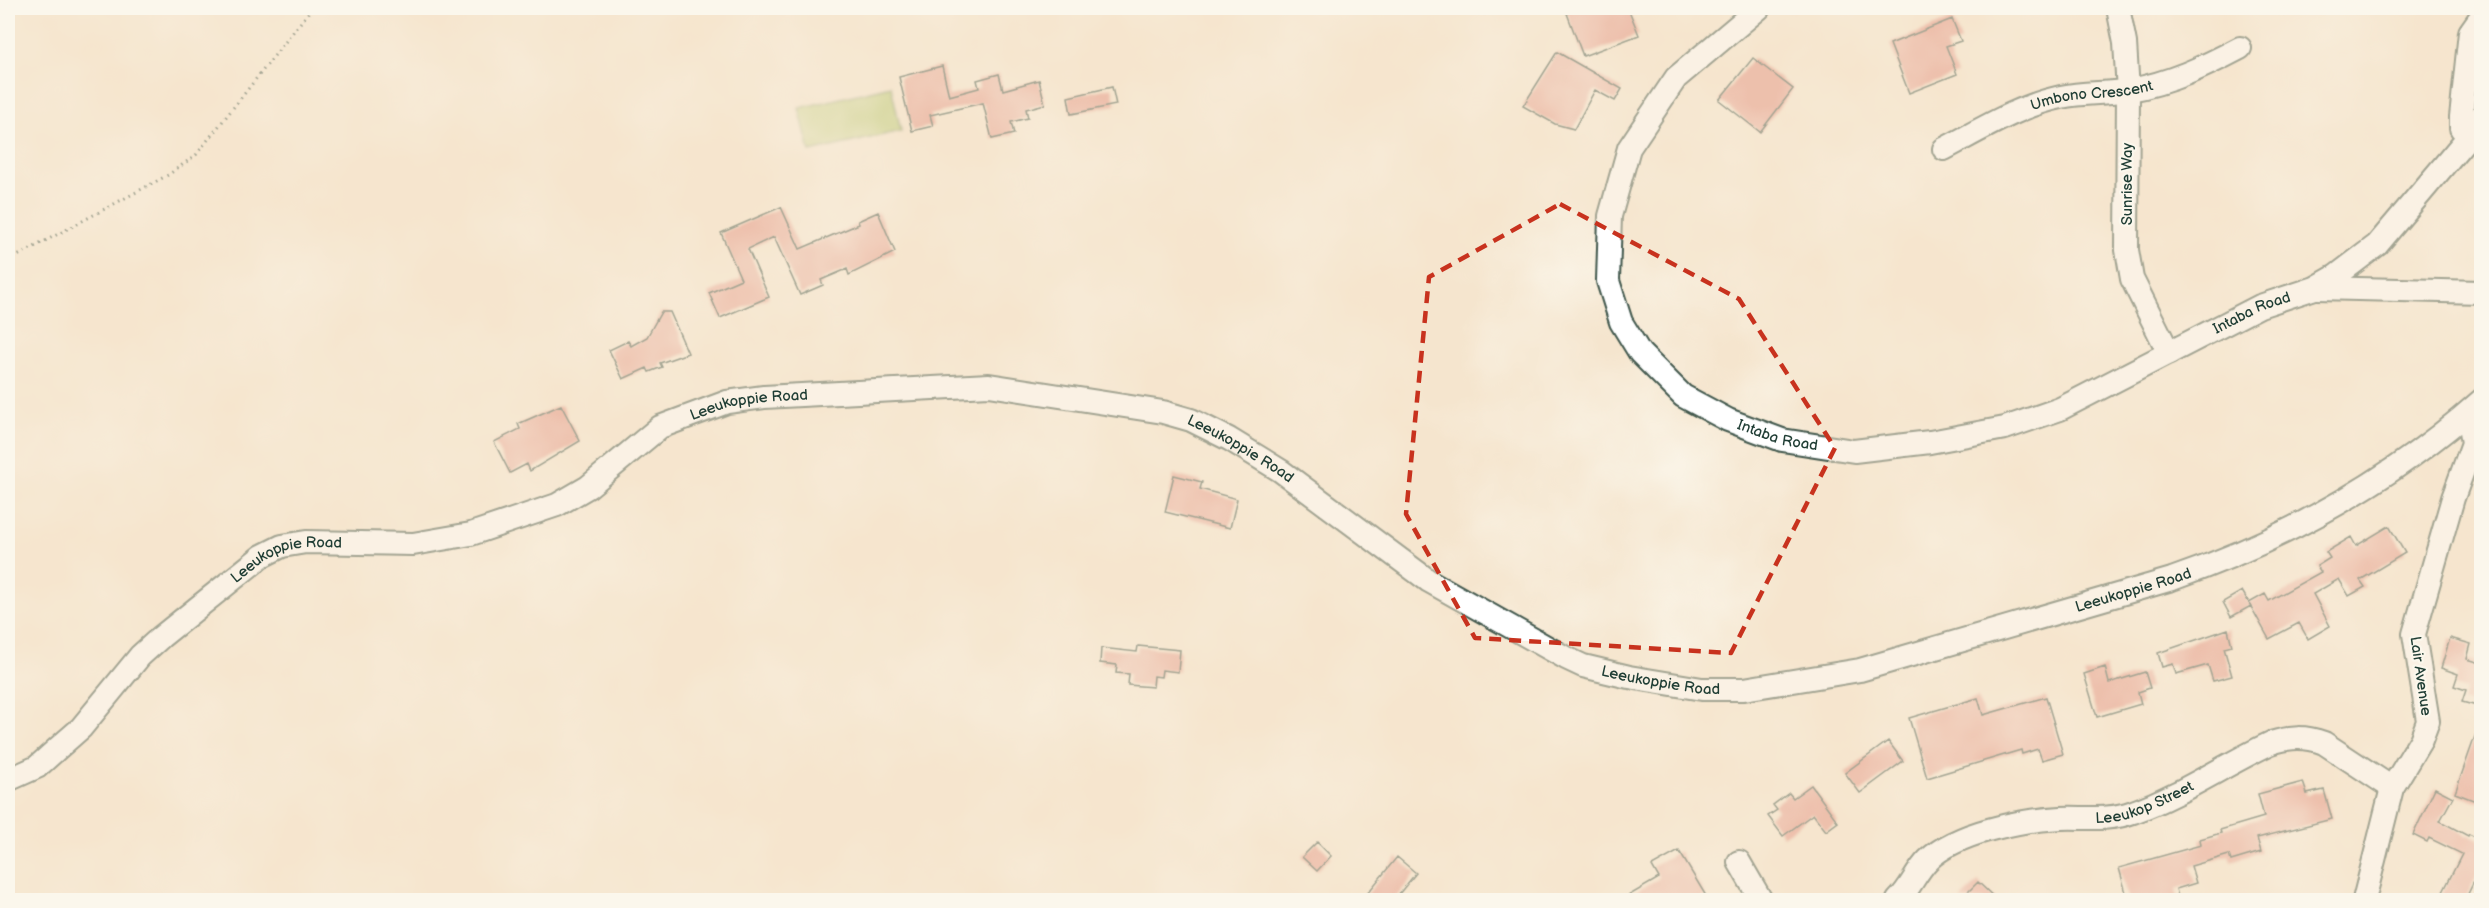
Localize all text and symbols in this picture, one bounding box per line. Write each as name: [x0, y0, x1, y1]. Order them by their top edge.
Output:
street label: Umbono Crescent: [2028, 76, 2155, 115]
street label: Sunrise Way: [2118, 142, 2137, 225]
street label: Intaba Road: [2210, 288, 2293, 339]
street label: Leeukoppie Road: [687, 386, 808, 425]
street label: Leeukoppie Road: [1184, 411, 1297, 487]
street label: Intaba Road: [1735, 415, 1819, 455]
street label: Leeukoppie Road: [227, 533, 342, 587]
street label: Leeukoppie Road: [2073, 564, 2194, 617]
street label: Lair Avenue: [2406, 635, 2435, 717]
street label: Leeukoppie Road: [1599, 662, 1720, 699]
street label: Leeukop Street: [2095, 777, 2197, 828]

